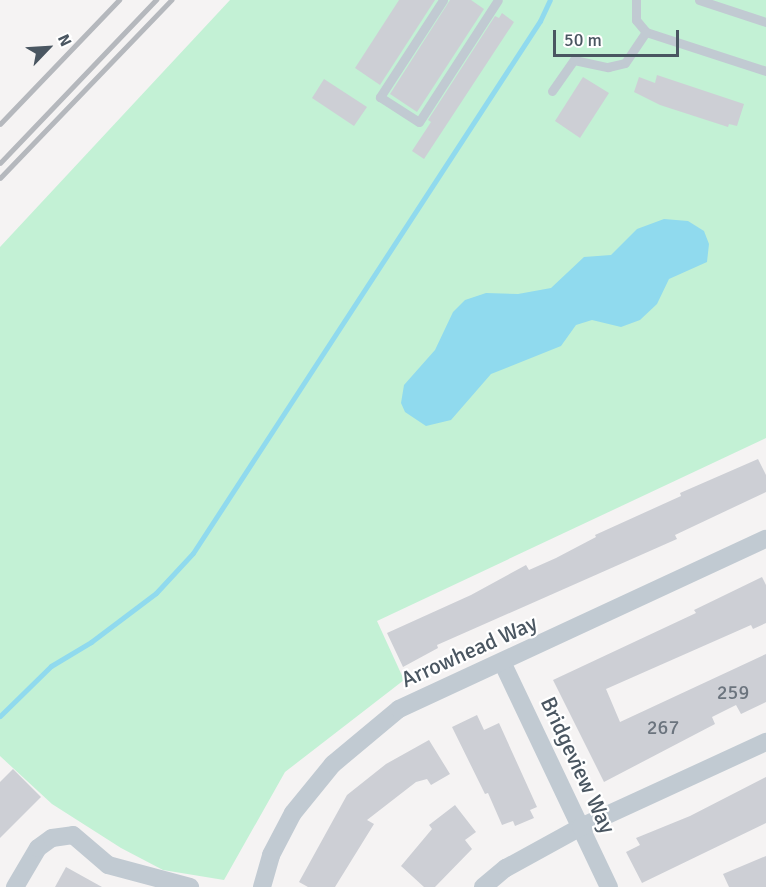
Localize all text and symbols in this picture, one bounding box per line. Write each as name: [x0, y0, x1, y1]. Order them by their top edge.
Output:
north arrow: [18, 18, 78, 78]
scale bar: [556, 18, 682, 56]
text: 50 m: [564, 29, 602, 51]
text: N: [53, 31, 76, 50]
street label: Arrowhead Way: [397, 609, 541, 693]
house number: 259: [717, 680, 749, 704]
street label: Bridgeview Way: [535, 692, 621, 838]
house number: 267: [647, 715, 679, 739]

